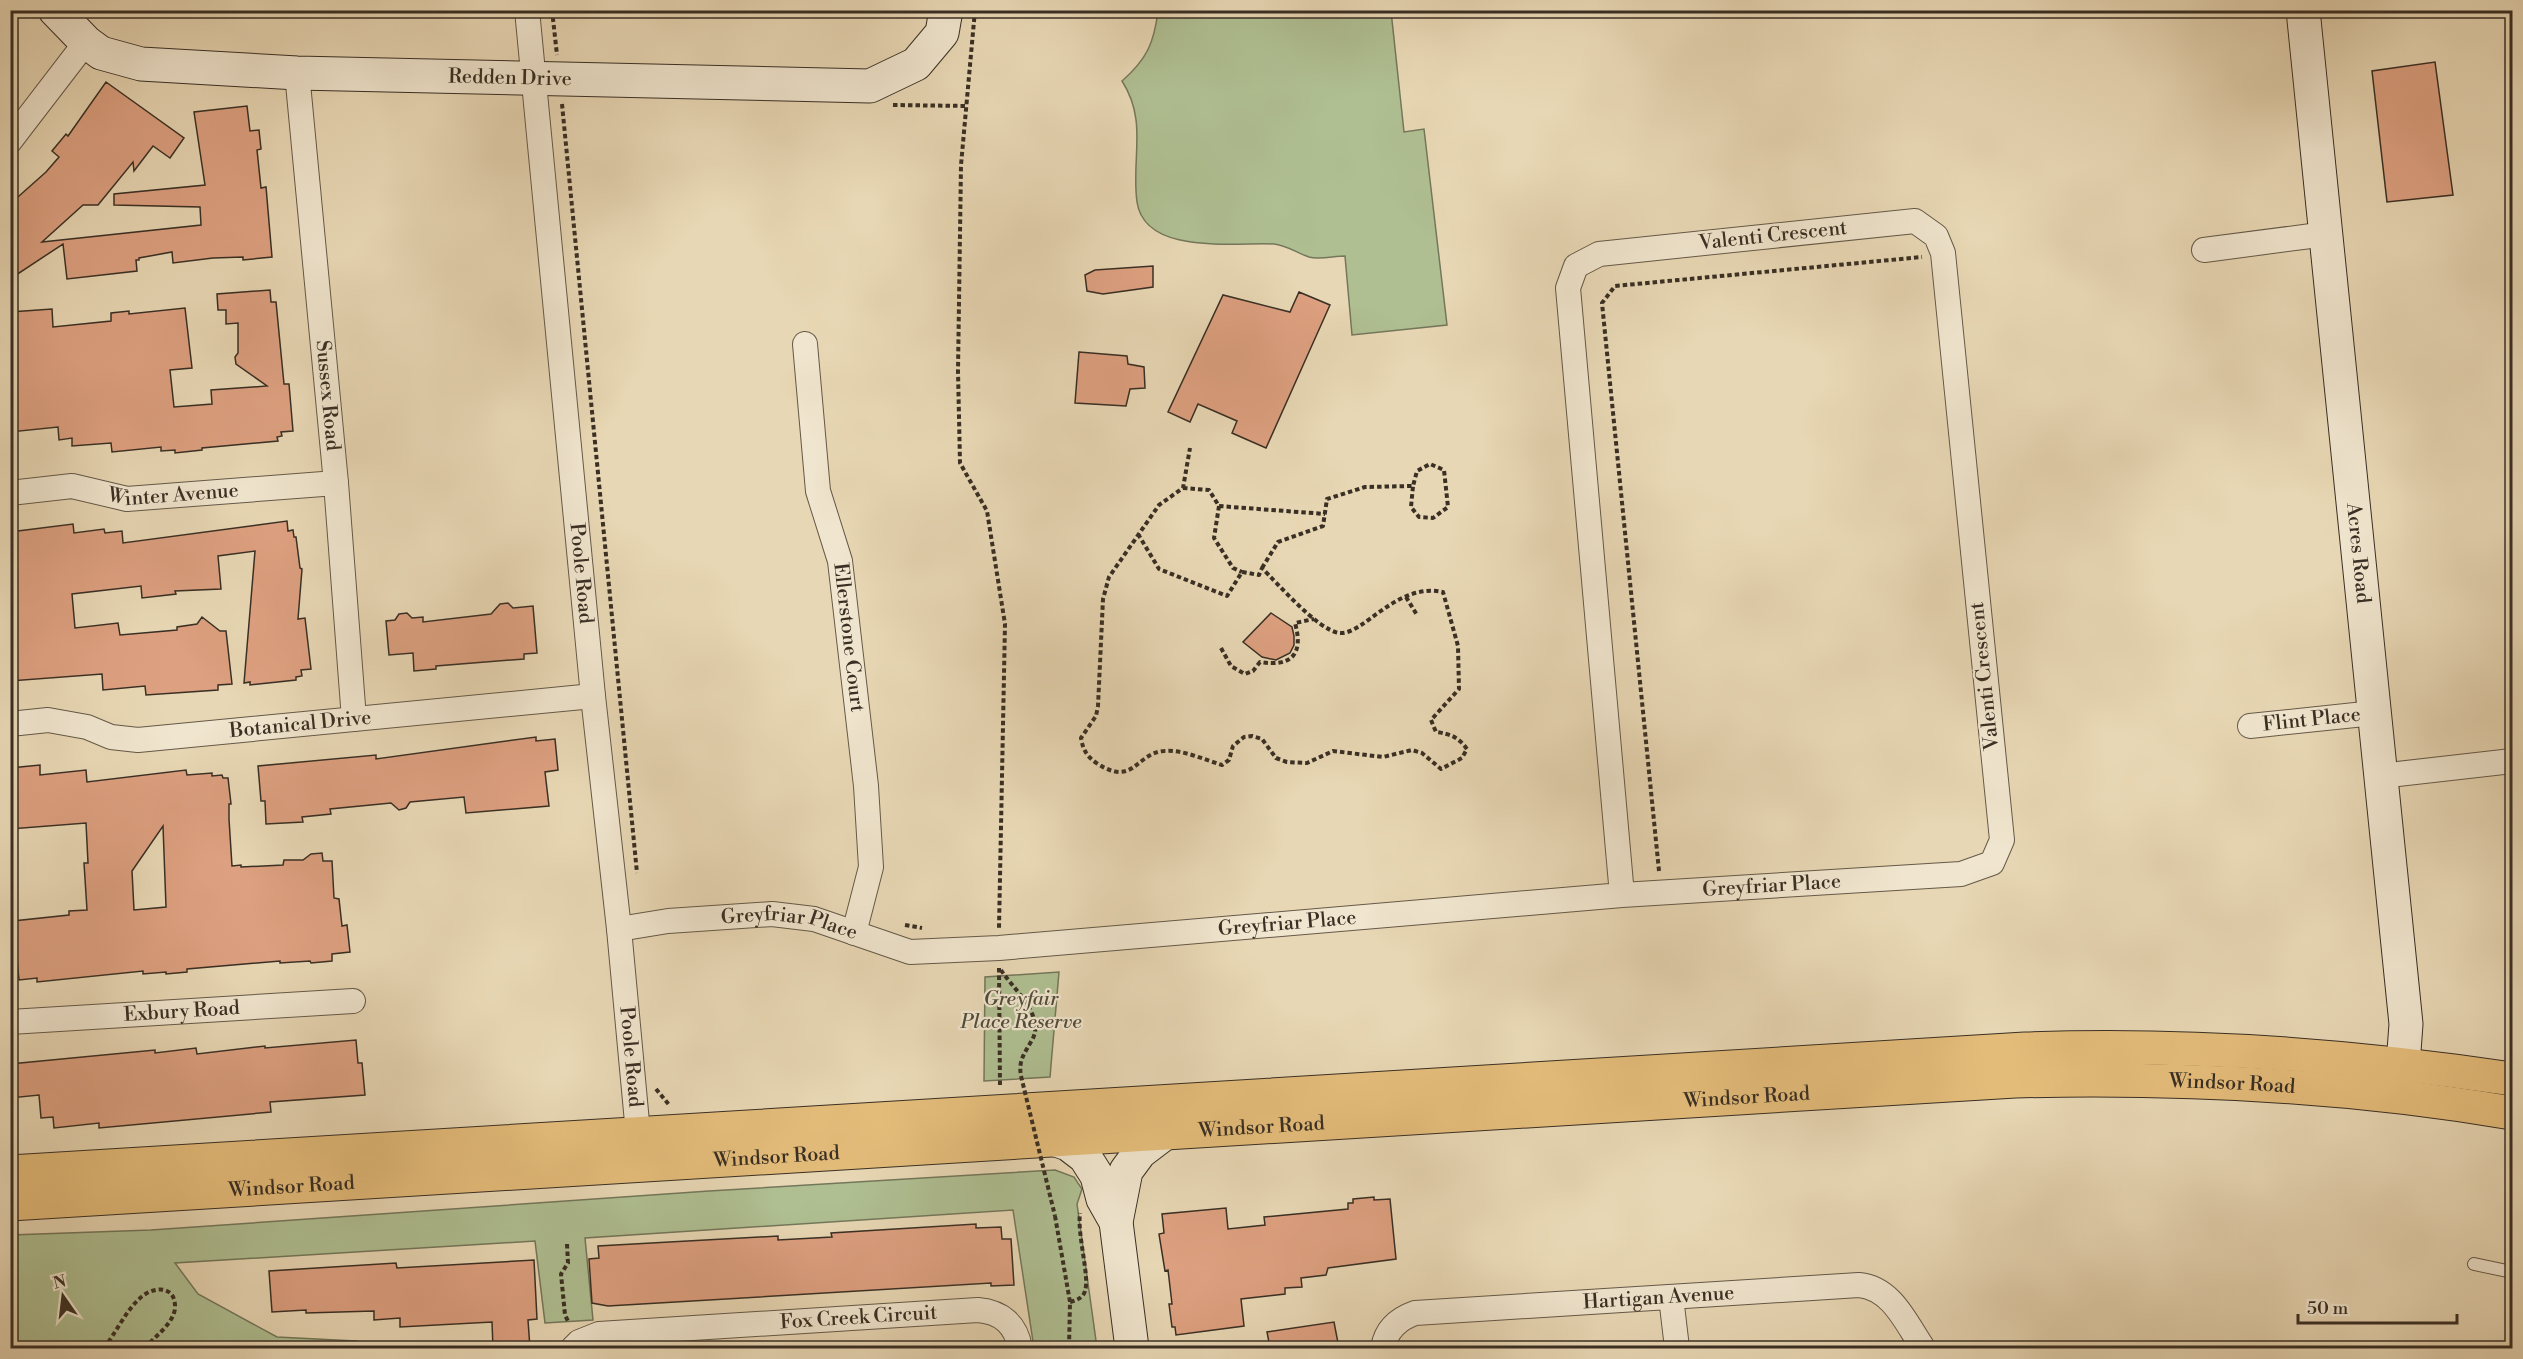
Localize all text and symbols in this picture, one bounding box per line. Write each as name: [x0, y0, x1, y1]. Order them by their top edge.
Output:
street label: Redden Drive: [448, 64, 572, 92]
street label: Valenti Crescent: [1697, 216, 1848, 256]
street label: Sussex Road: [310, 339, 345, 453]
street label: Winter Avenue: [104, 478, 240, 512]
street label: Acres Road: [2341, 501, 2376, 605]
street label: Poole Road: [564, 522, 599, 626]
street label: Ellerstone Court: [828, 561, 870, 714]
street label: Valenti Crescent: [1965, 601, 2005, 752]
street label: Flint Place: [2261, 702, 2362, 737]
street label: Botanical Drive: [227, 705, 372, 744]
street label: Greyfriar Place: [1702, 869, 1842, 902]
street label: Greyfriar Place: [720, 901, 861, 946]
street label: Greyfriar Place: [1217, 905, 1357, 942]
park label: Greyfair Place Reserve: [959, 987, 1082, 1035]
street label: Exbury Road: [123, 995, 241, 1028]
street label: Poole Road: [614, 1005, 648, 1109]
street label: Windsor Road: [2168, 1068, 2297, 1100]
street label: Windsor Road: [1682, 1081, 1811, 1114]
street label: Windsor Road: [1197, 1111, 1326, 1144]
street label: Windsor Road: [712, 1141, 841, 1173]
street label: Windsor Road: [227, 1170, 356, 1203]
north arrow: [33, 1266, 93, 1326]
text: N: [51, 1271, 69, 1294]
street label: Hartigan Avenue: [1582, 1280, 1735, 1315]
scale bar: [2298, 1287, 2457, 1325]
text: 50 m: [2307, 1297, 2349, 1320]
street label: Fox Creek Circuit: [779, 1300, 938, 1335]

